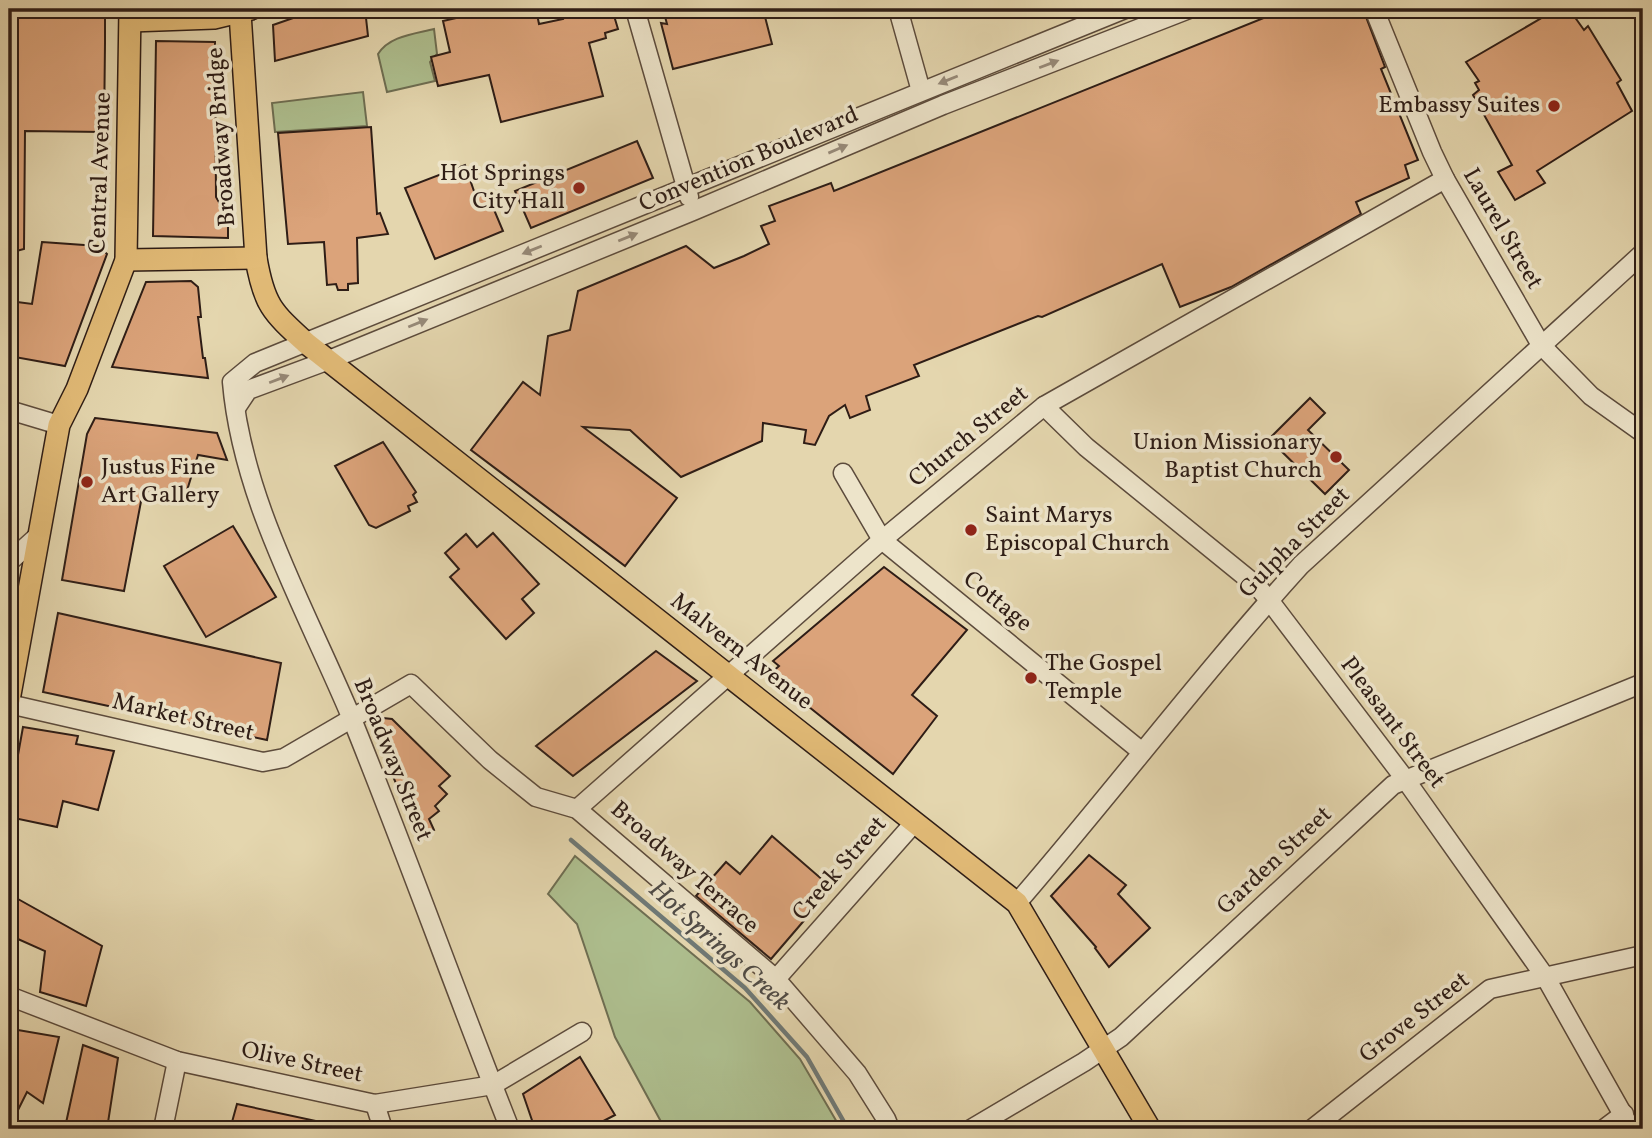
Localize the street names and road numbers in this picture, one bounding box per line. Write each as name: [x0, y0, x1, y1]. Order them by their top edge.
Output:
street label: Broadway Bridge: [199, 46, 245, 228]
street label: Central Avenue: [81, 91, 121, 255]
street label: Convention Boulevard: [634, 98, 864, 222]
street label: Laurel Street: [1453, 162, 1551, 296]
street label: Church Street: [902, 378, 1036, 496]
street label: Gulpha Street: [1231, 479, 1359, 607]
street label: Cottage: [955, 563, 1039, 641]
street label: Malvern Avenue: [662, 585, 820, 719]
street label: Pleasant Street: [1331, 650, 1453, 796]
street label: Broadway Street: [344, 673, 440, 847]
street label: Market Street: [109, 685, 257, 751]
street label: Broadway Terrace: [602, 794, 766, 942]
street label: Garden Street: [1210, 799, 1340, 923]
street label: Creek Street: [785, 809, 895, 929]
street label: Grove Street: [1353, 964, 1477, 1072]
street label: Olive Street: [238, 1034, 366, 1092]

